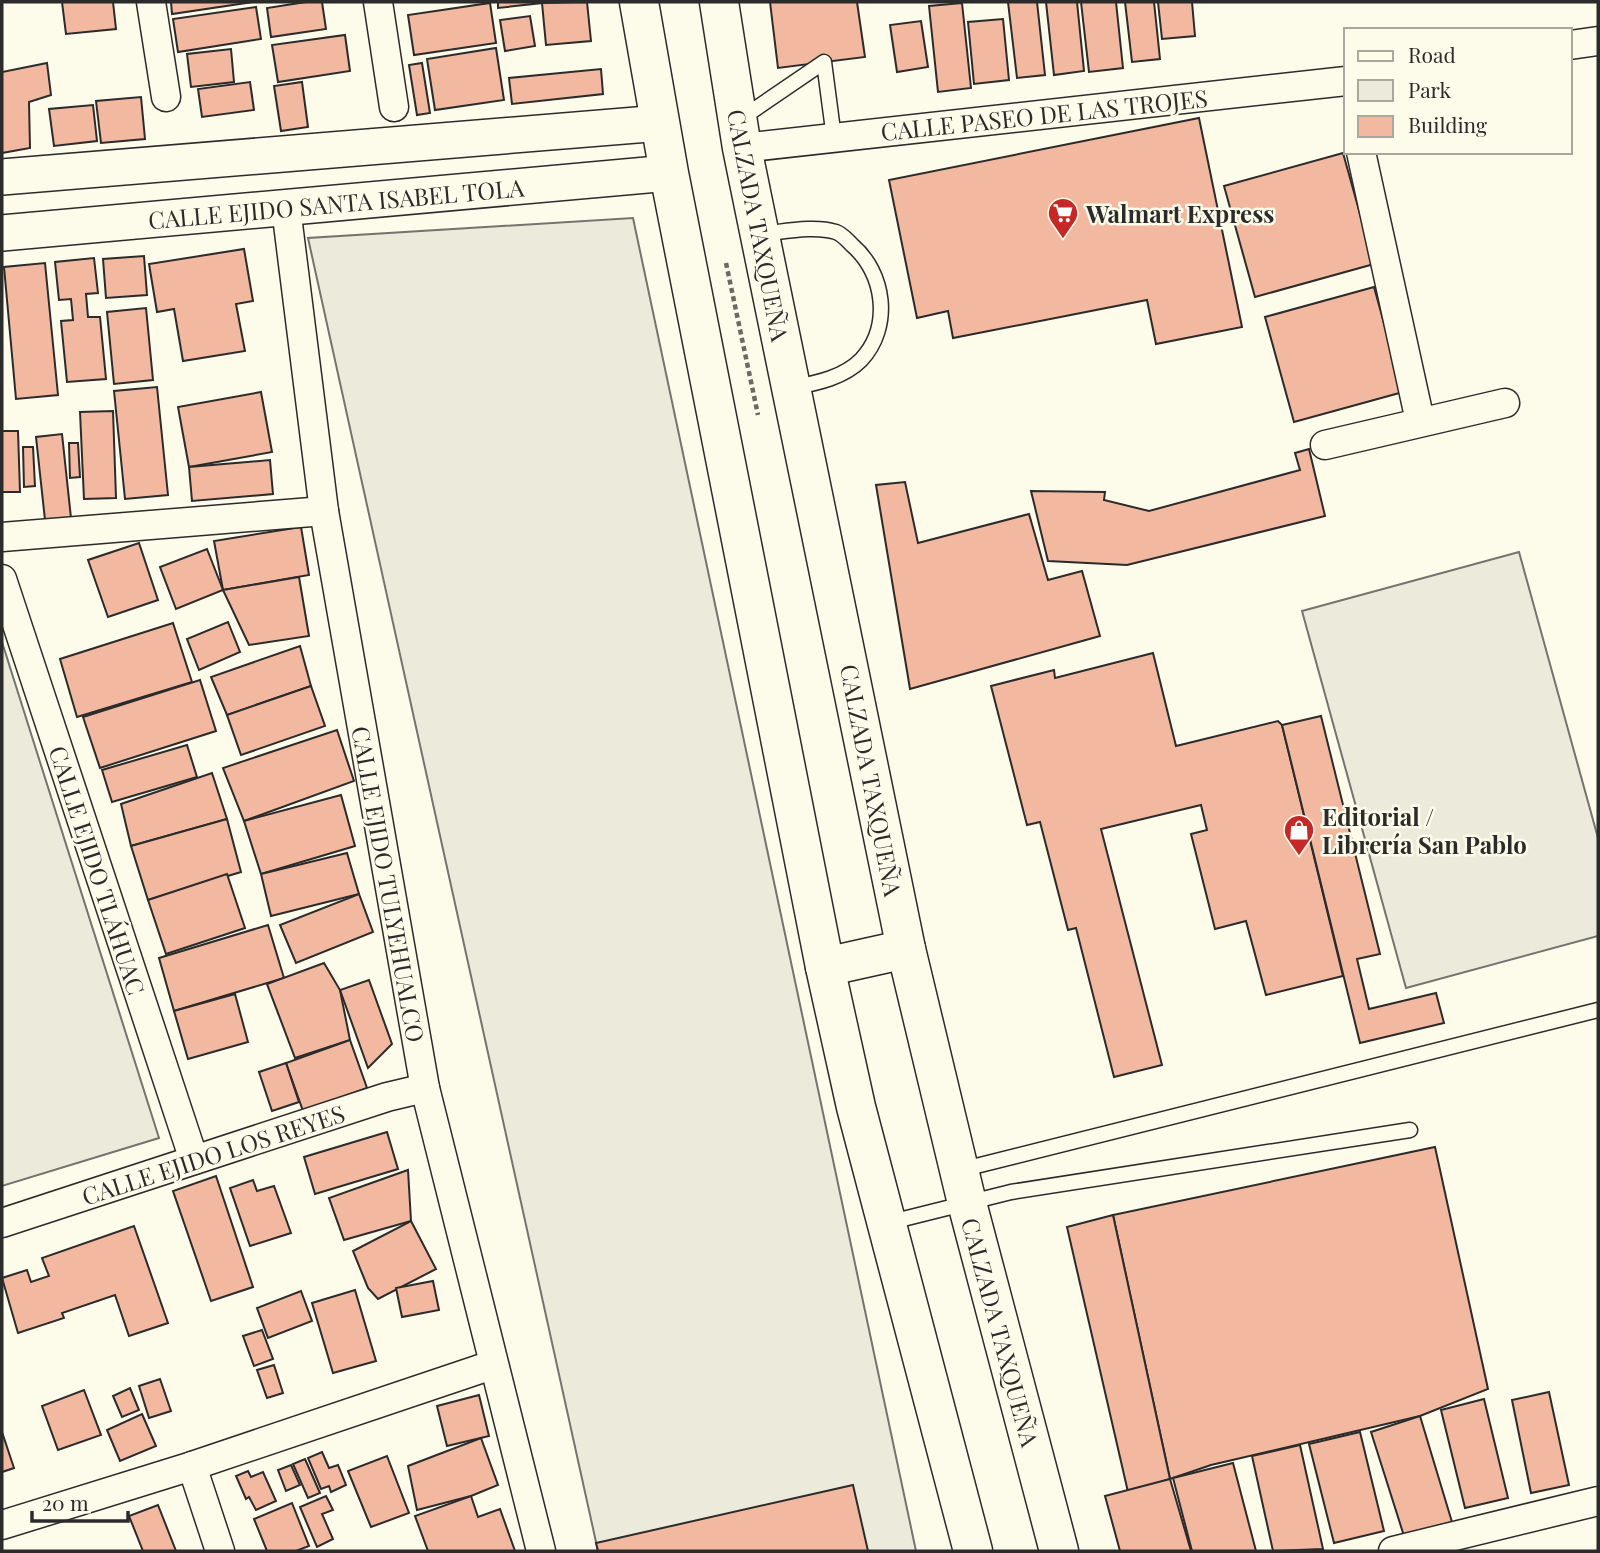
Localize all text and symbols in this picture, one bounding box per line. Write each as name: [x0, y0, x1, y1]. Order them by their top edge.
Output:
legend: [1344, 28, 1572, 154]
text: Road: [1408, 40, 1456, 68]
text: Park: [1408, 75, 1452, 103]
street label: CALLE PASEO DE LAS TROJES: [879, 81, 1209, 147]
street label: CALZADA TAXQUEÑA: [721, 106, 797, 345]
text: Building: [1408, 110, 1487, 138]
street label: CALLE EJIDO SANTA ISABEL TOLA: [147, 171, 526, 235]
supermarket icon: Walmart Express: [1046, 196, 1080, 240]
place label: Walmart Express: [1085, 197, 1274, 229]
street label: CALZADA TAXQUEÑA: [834, 661, 910, 900]
street label: CALLE EJIDO TULYEHUALCO: [345, 723, 433, 1045]
street label: CALLE EJIDO TLÁHUAC: [43, 741, 153, 999]
place label: Editorial / Librería San Pablo: [1322, 800, 1527, 860]
shop icon: Editorial / Librería San Pablo: [1282, 813, 1316, 857]
street label: CALLE EJIDO LOS REYES: [78, 1096, 348, 1212]
street label: CALZADA TAXQUEÑA: [955, 1214, 1047, 1451]
scale bar: [32, 1480, 128, 1524]
text: 20 m: [42, 1488, 89, 1516]

